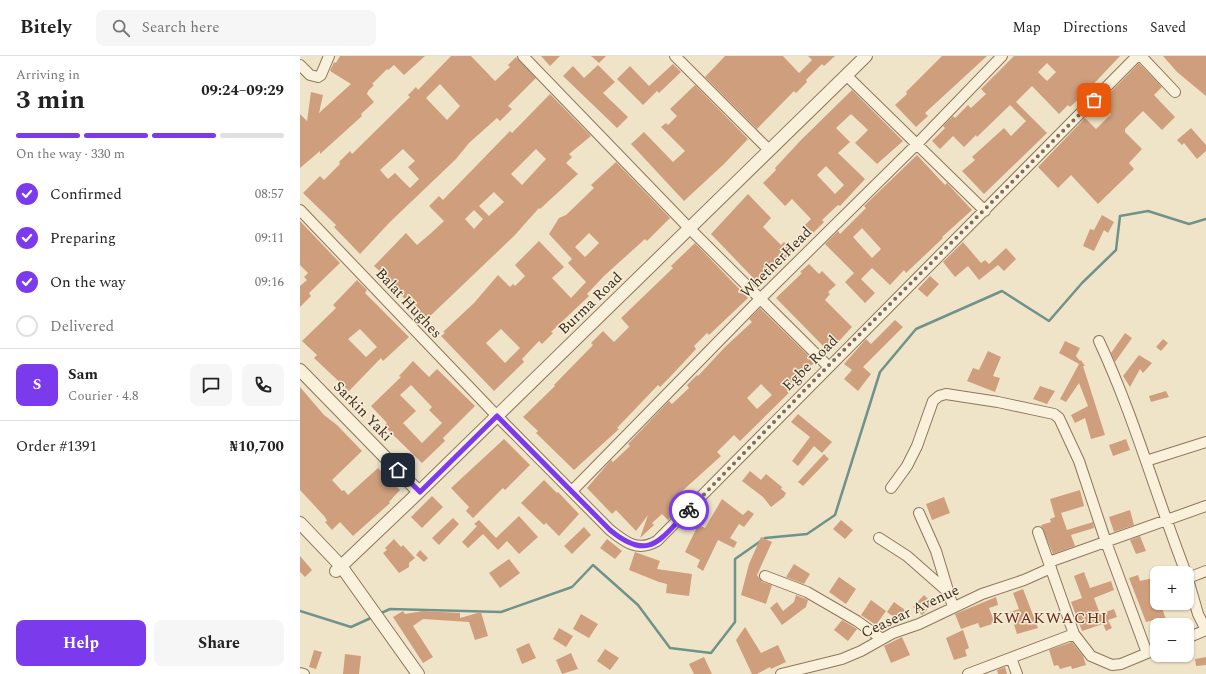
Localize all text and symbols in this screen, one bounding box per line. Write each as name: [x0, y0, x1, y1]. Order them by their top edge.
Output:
search box: [96, 10, 376, 46]
text: Bitely: [20, 13, 72, 42]
text: Search here: [142, 16, 219, 39]
icon: search: [110, 17, 132, 39]
text: Map: [1013, 17, 1041, 38]
text: Directions: [1063, 17, 1128, 38]
text: Saved: [1150, 17, 1186, 38]
text: Arriving in: [16, 65, 80, 85]
text: 09:24–09:29: [201, 79, 284, 102]
text: 3 min: [16, 80, 85, 120]
pin: [1077, 83, 1111, 117]
icon: bag: [1083, 89, 1105, 111]
text: On the way · 330 m: [16, 144, 125, 164]
icon: check: [16, 183, 38, 205]
text: Confirmed: [50, 183, 122, 206]
text: 08:57: [255, 184, 284, 204]
street label: WhetherHead: [735, 221, 817, 303]
icon: check: [16, 227, 38, 249]
text: Preparing: [50, 227, 116, 250]
text: 09:11: [255, 228, 284, 248]
street label: Balat Hughes: [370, 263, 447, 344]
street label: Burma Road: [553, 267, 628, 340]
icon: check: [16, 271, 38, 293]
text: On the way: [50, 271, 125, 294]
text: 09:16: [255, 272, 284, 292]
text: Delivered: [50, 315, 114, 338]
street label: Egbe Road: [777, 330, 844, 397]
text: Sam: [68, 363, 98, 386]
button: chat: [190, 364, 232, 406]
button: phone: [242, 364, 284, 406]
text: S: [33, 373, 41, 396]
street label: Sarkin Yaki: [328, 376, 397, 447]
text: Courier · 4.8: [68, 386, 138, 406]
text: Order #1391: [16, 435, 97, 458]
text: ₦10,700: [229, 435, 284, 458]
pin: [381, 453, 415, 487]
icon: home: [387, 459, 409, 481]
courier: [669, 490, 709, 530]
icon: bike: [678, 499, 700, 521]
map controls: [1150, 566, 1194, 662]
button: +: [1150, 566, 1194, 610]
street label: Ceasear Avenue: [857, 579, 963, 644]
district label: KWAKWACHI: [992, 606, 1108, 630]
button: −: [1150, 618, 1194, 662]
button: Help: [16, 620, 146, 666]
button: Share: [154, 620, 284, 666]

